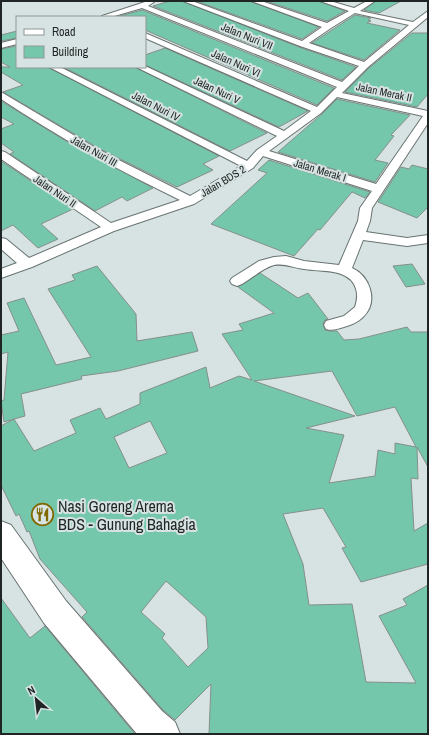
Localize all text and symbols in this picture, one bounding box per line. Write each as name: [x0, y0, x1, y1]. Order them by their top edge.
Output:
legend: [16, 16, 146, 68]
street label: Jalan Nuri VII: [219, 19, 275, 53]
text: Road: [52, 24, 76, 40]
text: Building: [52, 44, 89, 60]
street label: Jalan Nuri VI: [209, 46, 263, 80]
street label: Jalan Nuri V: [192, 73, 242, 107]
street label: Jalan Merak II: [355, 79, 413, 105]
street label: Jalan Nuri IV: [130, 88, 182, 124]
street label: Jalan Nuri III: [68, 132, 120, 170]
street label: Jalan Merak I: [292, 155, 348, 185]
street label: Jalan BDS 2: [198, 162, 248, 200]
street label: Jalan Nuri II: [31, 172, 79, 210]
place label: Nasi Goreng Arema BDS - Gunung Bahagia: [58, 495, 197, 535]
restaurant icon: Nasi Goreng Arema BDS - Gunung Bahagia: [30, 502, 56, 528]
north arrow: [16, 679, 56, 719]
text: N: [25, 682, 37, 698]

